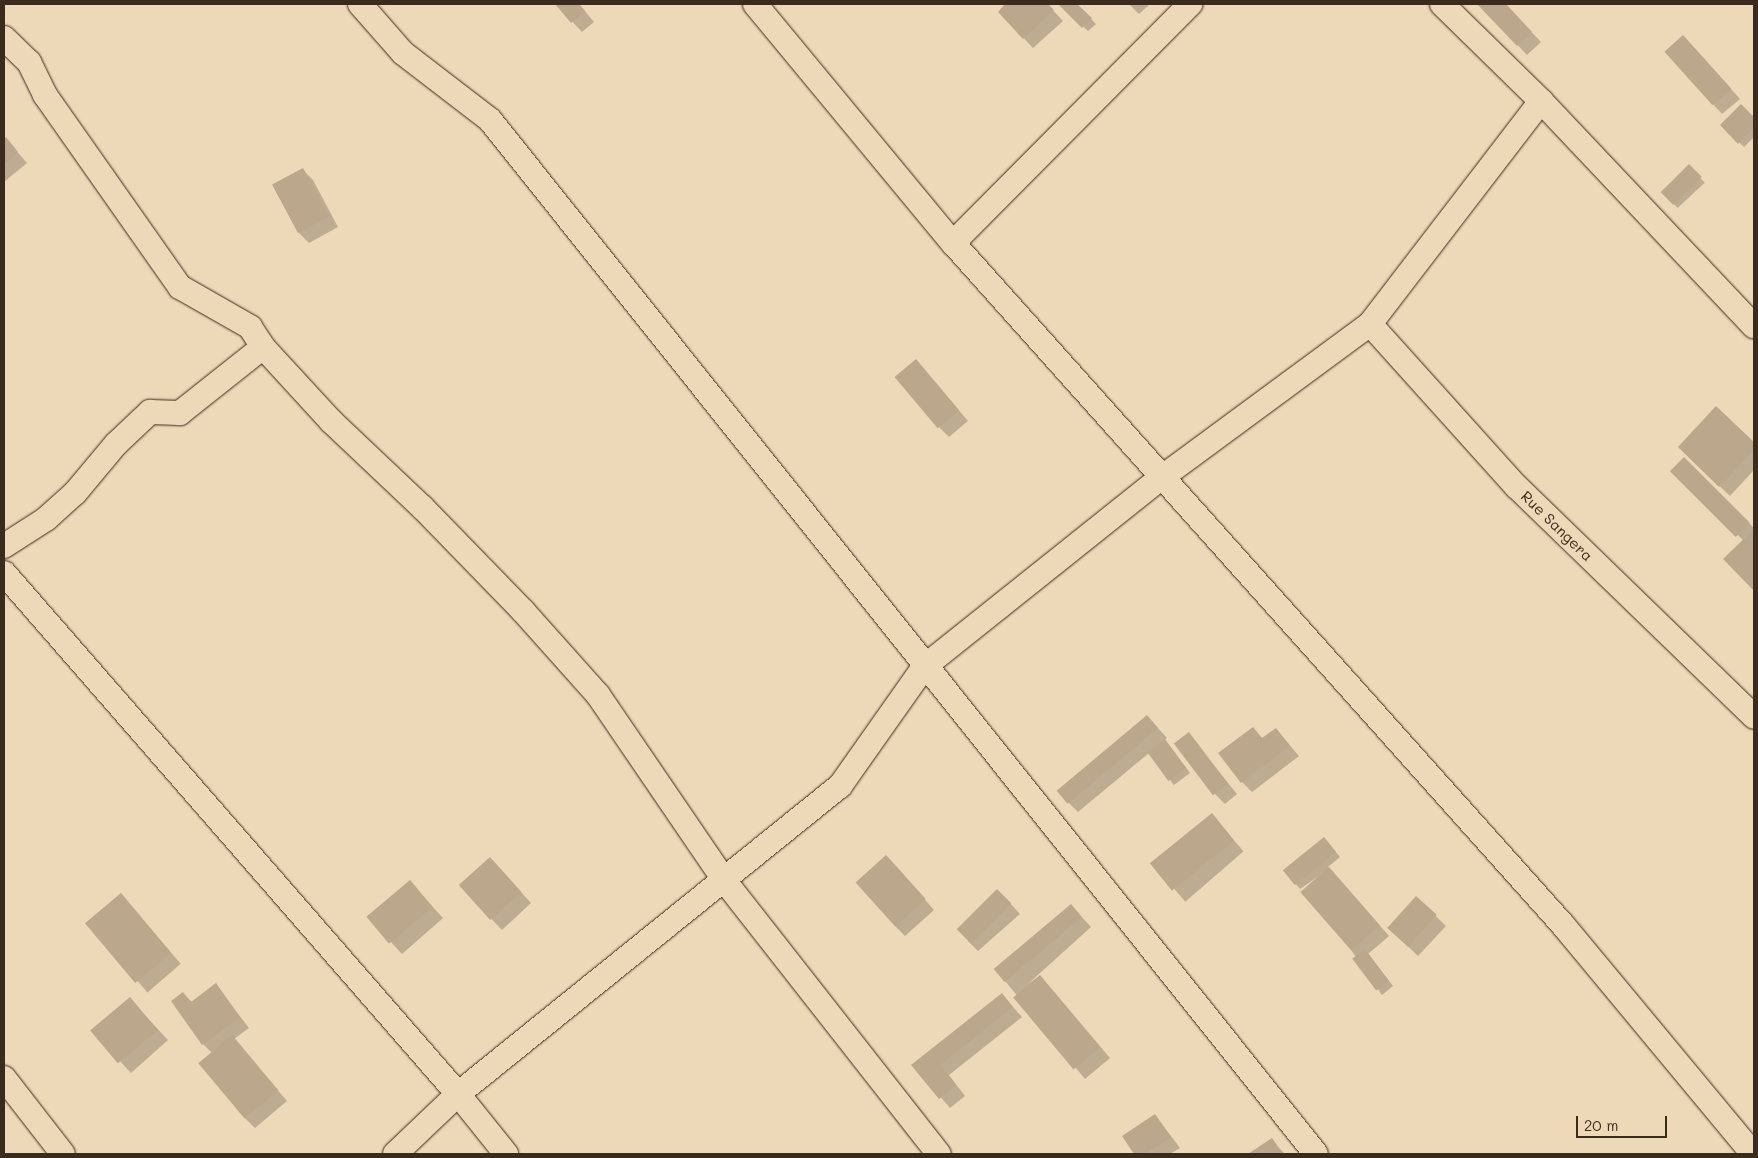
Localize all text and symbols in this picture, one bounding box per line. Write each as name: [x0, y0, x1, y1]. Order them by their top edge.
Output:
street label: Rue Sangera: [1517, 487, 1597, 565]
scale bar: [1578, 1106, 1669, 1138]
text: 20 m: [1584, 1115, 1618, 1135]

